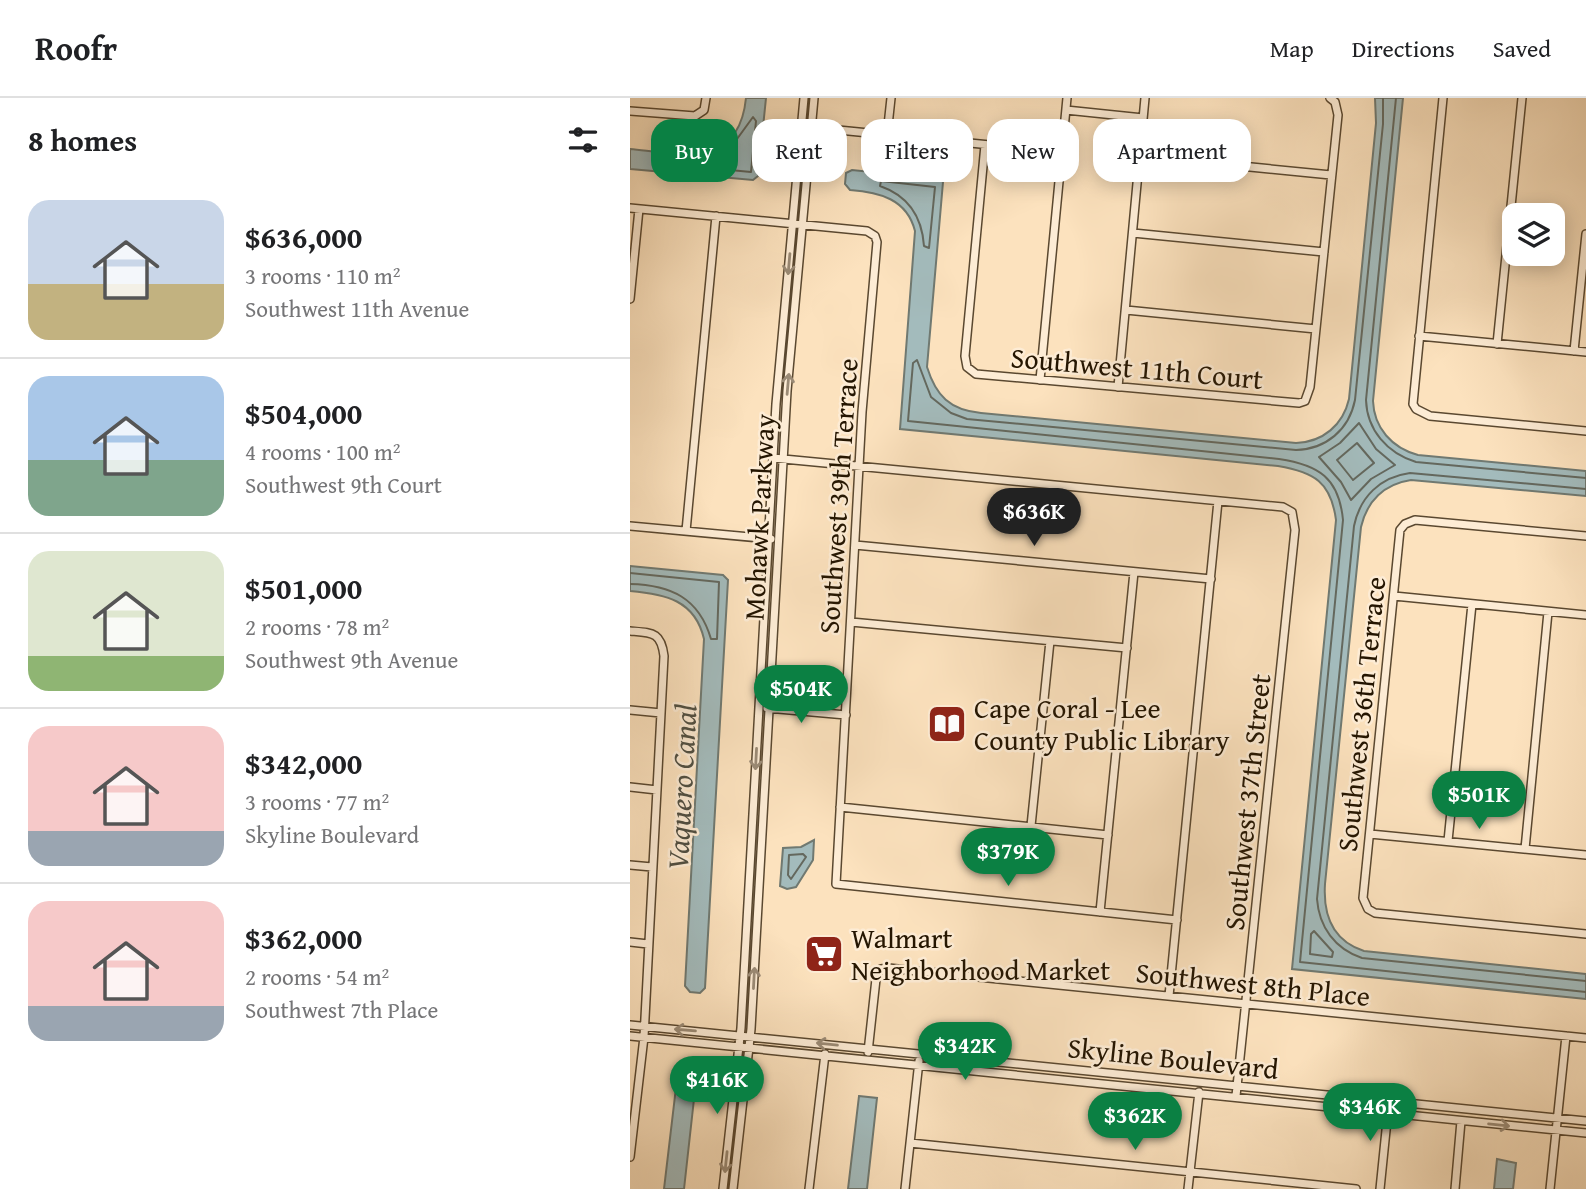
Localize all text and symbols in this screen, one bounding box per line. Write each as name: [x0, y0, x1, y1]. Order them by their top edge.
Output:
text: Roofr: [35, 24, 117, 72]
text: Map: [1270, 31, 1314, 66]
text: Directions: [1352, 31, 1455, 66]
text: Saved: [1493, 31, 1551, 66]
text: 8 homes: [28, 118, 137, 162]
chip: Buy: [651, 119, 738, 182]
chip: Rent: [752, 119, 847, 182]
chip: Filters: [861, 119, 973, 182]
chip: New: [987, 119, 1079, 182]
chip: Apartment: [1093, 119, 1251, 182]
icon: filters: [564, 121, 602, 159]
map controls: [1502, 203, 1565, 266]
button: layers: [1502, 203, 1565, 266]
text: $636,000: [245, 215, 362, 259]
icon: home: [84, 228, 168, 312]
one-way arrow: [782, 252, 795, 274]
text: 3 rooms · 110 m²: [245, 259, 400, 292]
text: Southwest 11th Avenue: [245, 292, 469, 325]
street label: Southwest 11th Court: [1009, 336, 1265, 399]
street label: Southwest 39th Terrace: [807, 357, 868, 635]
one-way arrow: [782, 373, 795, 396]
text: $504,000: [245, 391, 362, 435]
icon: home: [84, 404, 168, 488]
street label: Mohawk Parkway: [733, 413, 784, 621]
text: 4 rooms · 100 m²: [245, 435, 400, 468]
text: Southwest 9th Court: [245, 468, 442, 501]
pin: $636K: [985, 489, 1083, 548]
text: $636K: [1003, 494, 1065, 527]
text: $501,000: [245, 566, 362, 610]
street label: Southwest 36th Terrace: [1326, 574, 1395, 854]
icon: home: [84, 579, 168, 663]
text: 2 rooms · 78 m²: [245, 610, 389, 643]
text: Southwest 9th Avenue: [245, 643, 458, 676]
pin: $504K: [752, 666, 850, 725]
text: $504K: [770, 671, 832, 704]
street label: Southwest 37th Street: [1213, 671, 1280, 932]
place label: Cape Coral - Lee County Public Library: [974, 687, 1229, 760]
water label: Vaquero Canal: [655, 703, 707, 871]
library icon: Cape Coral - Lee County Public Library: [926, 703, 968, 745]
text: $342,000: [245, 741, 362, 785]
one-way arrow: [750, 748, 763, 771]
icon: home: [84, 754, 168, 838]
pin: $501K: [1430, 772, 1528, 831]
text: $501K: [1448, 777, 1510, 810]
text: 3 rooms · 77 m²: [245, 785, 389, 818]
text: Skyline Boulevard: [245, 818, 419, 851]
pin: $379K: [959, 828, 1057, 888]
text: $379K: [977, 834, 1039, 867]
text: $362,000: [245, 916, 362, 960]
place label: Walmart Neighborhood Market: [851, 917, 1110, 990]
icon: home: [84, 929, 168, 1013]
supermarket icon: Walmart Neighborhood Market: [803, 933, 845, 975]
street label: Southwest 8th Place: [1134, 951, 1372, 1016]
text: 2 rooms · 54 m²: [245, 960, 389, 993]
one-way arrow: [747, 967, 760, 990]
text: Southwest 7th Place: [245, 993, 438, 1026]
one-way arrow: [674, 1023, 697, 1036]
pin: $342K: [916, 1023, 1014, 1082]
street label: Skyline Boulevard: [1066, 1026, 1281, 1089]
text: $342K: [934, 1028, 996, 1061]
one-way arrow: [816, 1037, 839, 1050]
pin: $416K: [668, 1056, 766, 1116]
text: $416K: [686, 1062, 748, 1095]
pin: $346K: [1321, 1084, 1419, 1143]
text: $346K: [1339, 1089, 1401, 1122]
pin: $362K: [1086, 1093, 1184, 1152]
text: $362K: [1104, 1098, 1166, 1131]
one-way arrow: [1487, 1118, 1510, 1131]
one-way arrow: [719, 1150, 732, 1173]

